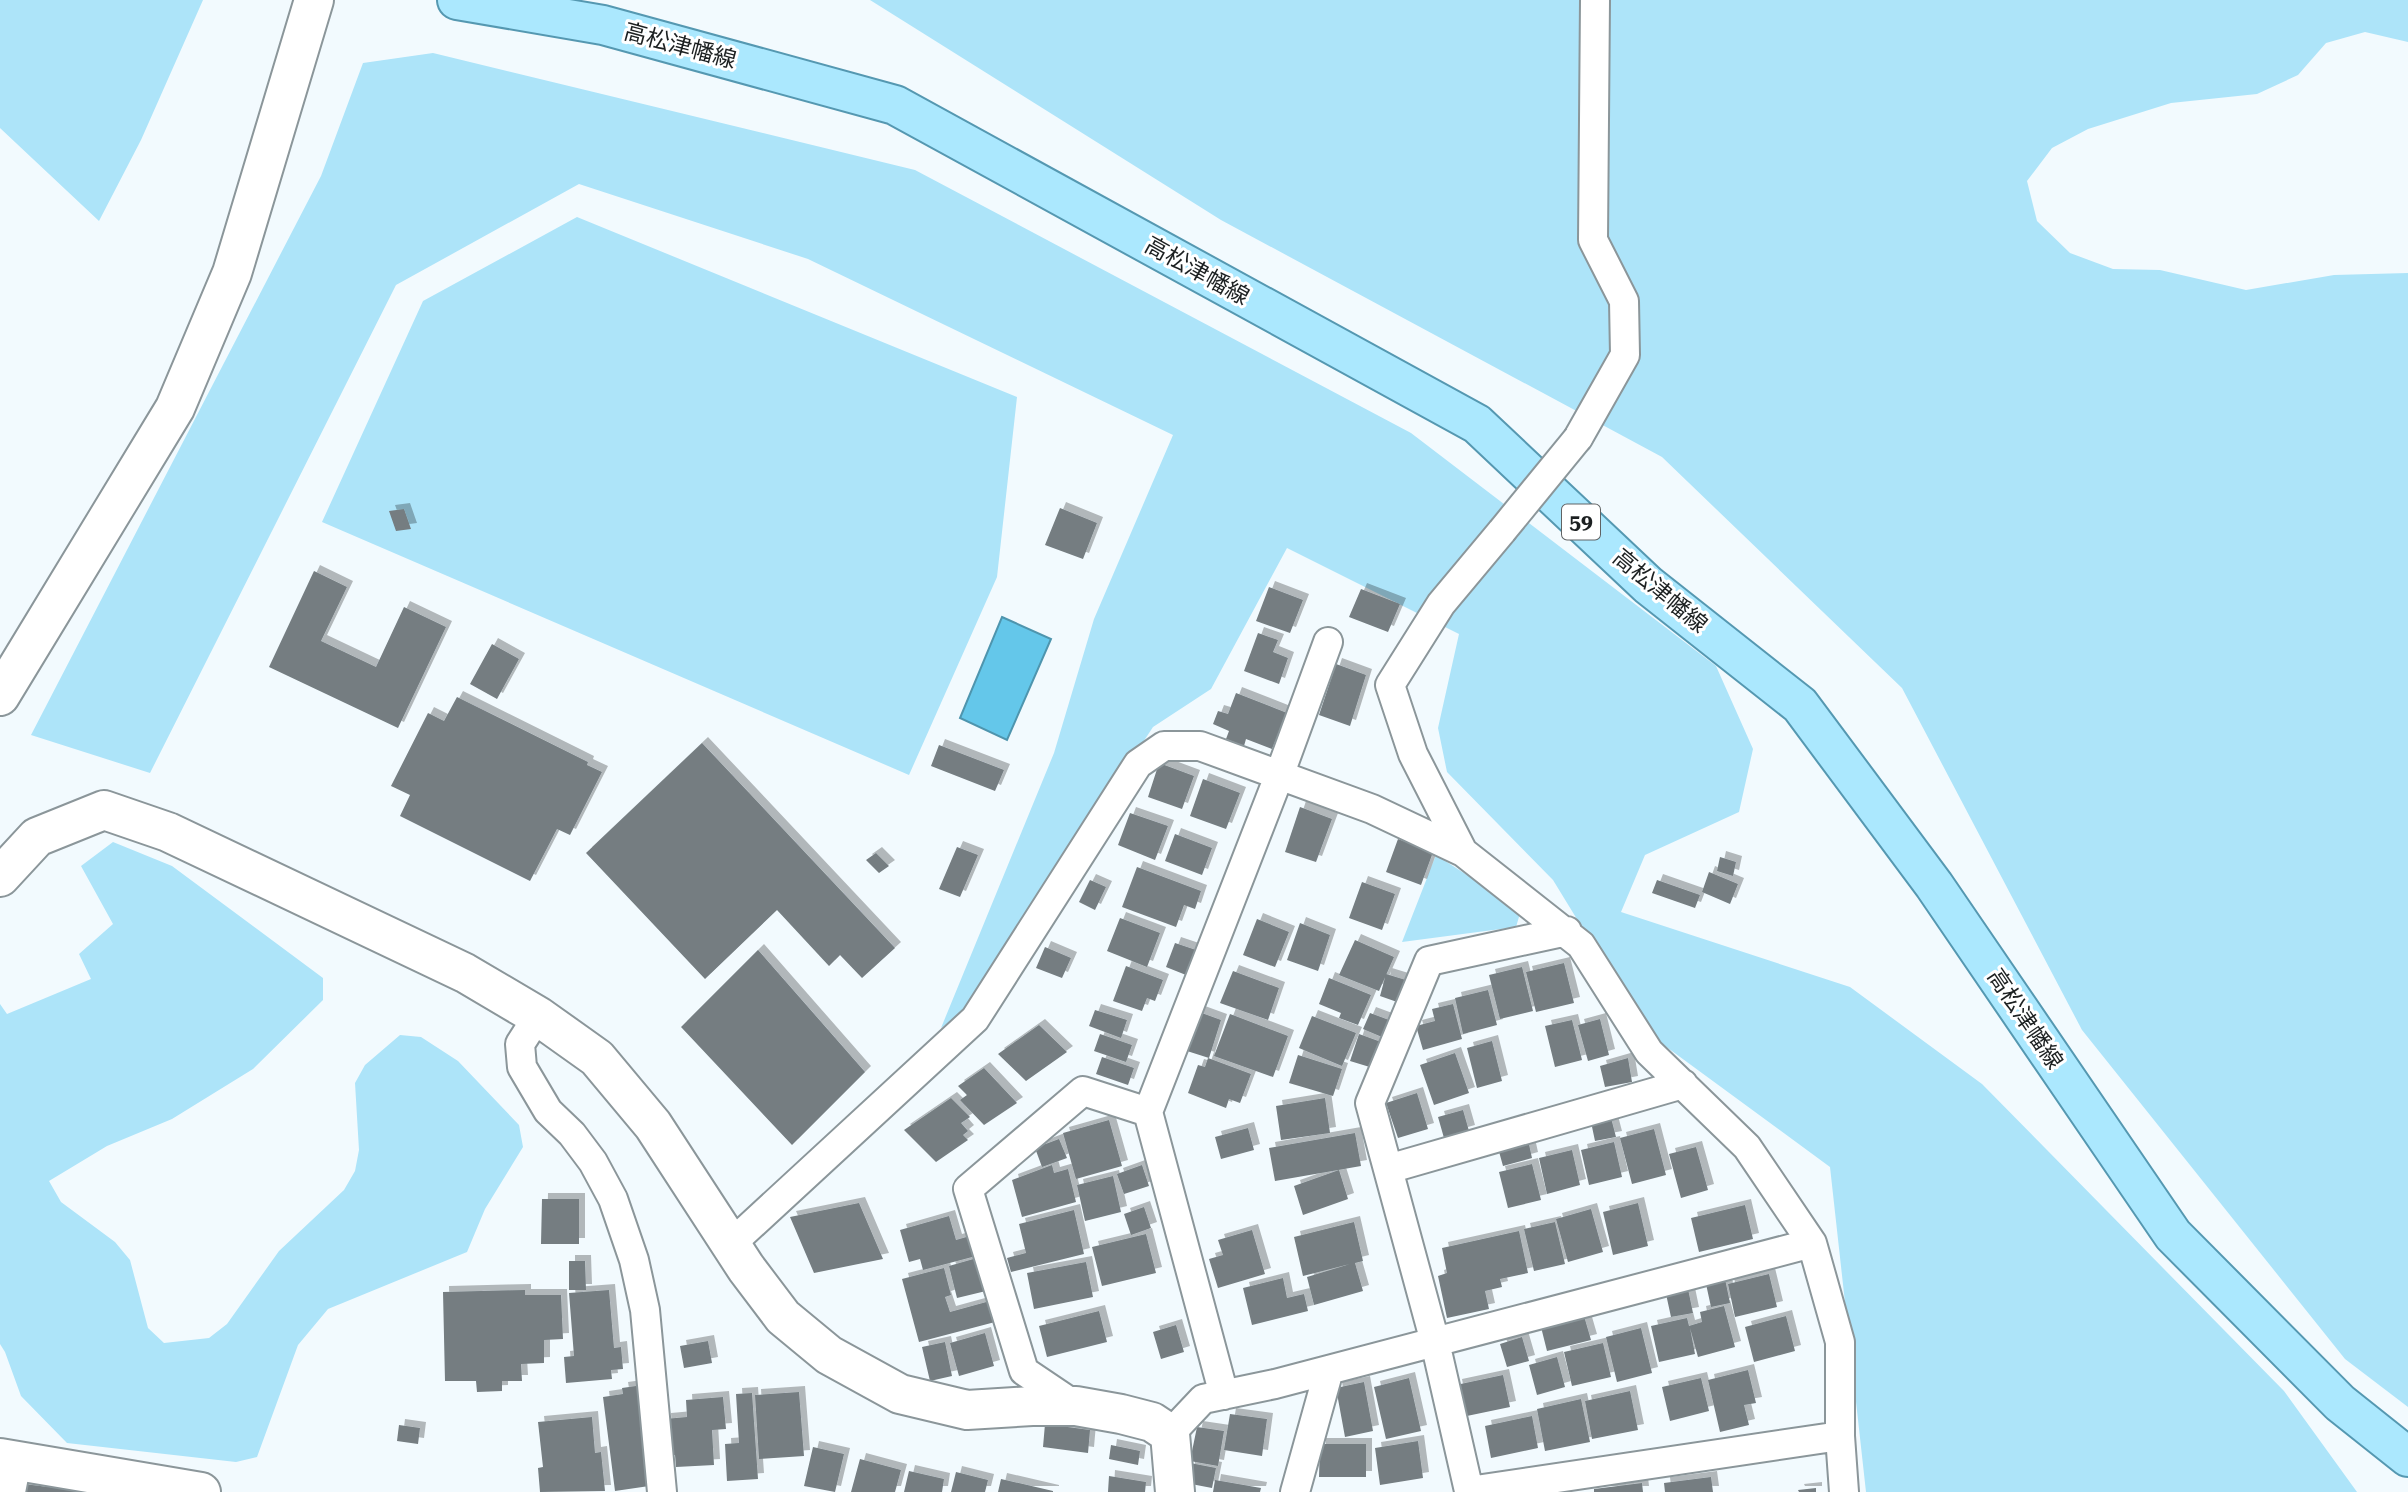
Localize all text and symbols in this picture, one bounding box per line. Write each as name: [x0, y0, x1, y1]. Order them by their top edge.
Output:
street label: 高松津幡線: [621, 18, 739, 74]
street label: 高松津幡線: [1140, 231, 1254, 311]
road number: 59: [1562, 504, 1600, 540]
street label: 高松津幡線: [1607, 544, 1713, 638]
street label: 高松津幡線: [1982, 964, 2068, 1074]

